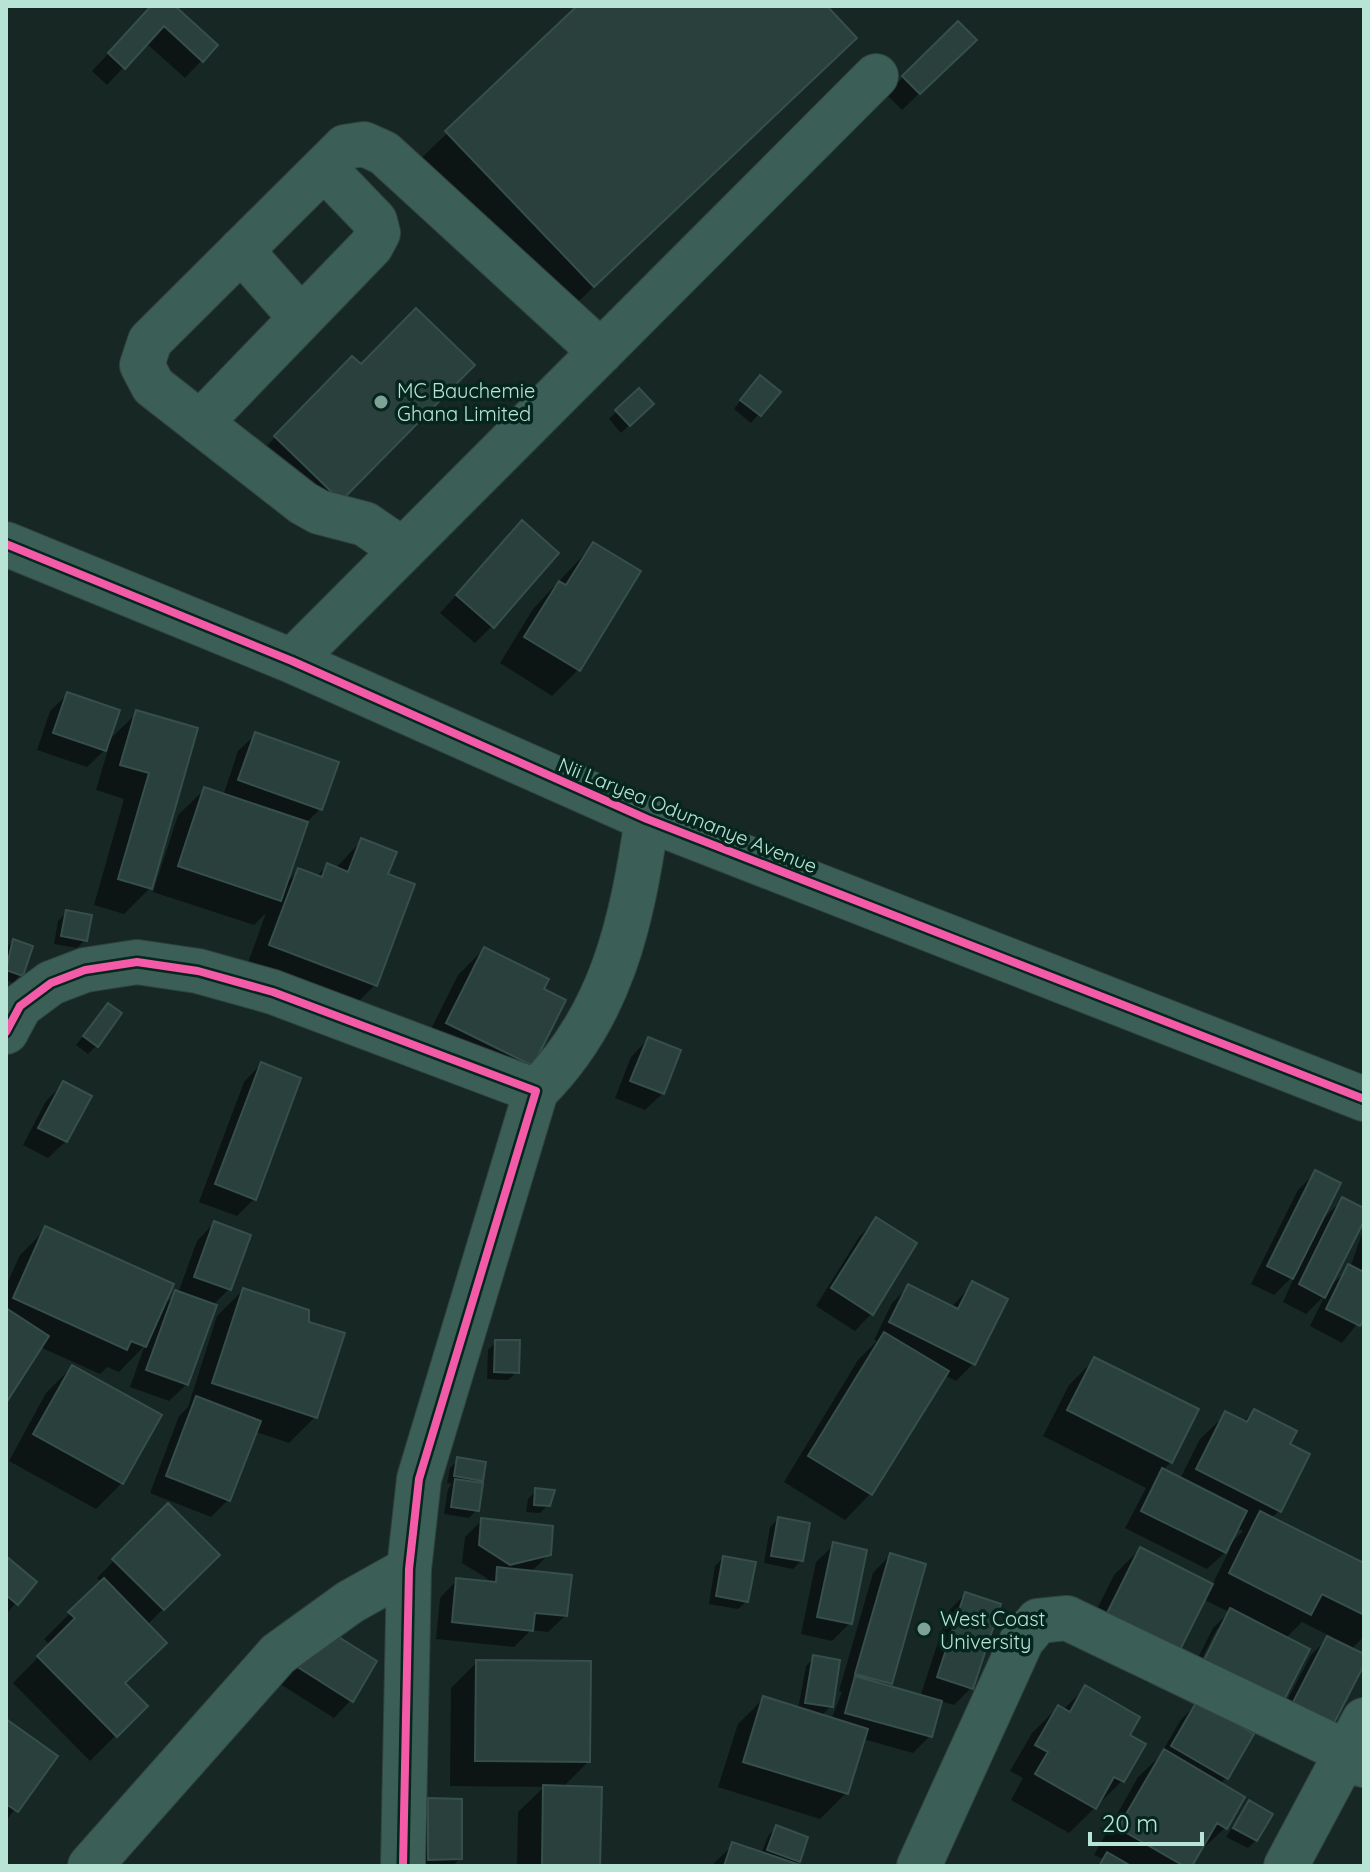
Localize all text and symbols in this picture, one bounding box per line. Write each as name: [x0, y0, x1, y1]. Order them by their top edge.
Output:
place label: MC Bauchemie Ghana Limited: [397, 378, 535, 426]
marker: MC Bauchemie Ghana Limited: [372, 393, 390, 411]
street label: Nii Laryea Odumanye Avenue: [555, 752, 821, 878]
place label: West Coast University: [940, 1606, 1046, 1654]
marker: West Coast University: [915, 1620, 933, 1638]
scale bar: [1090, 1796, 1202, 1846]
text: 20 m: [1102, 1808, 1158, 1838]

